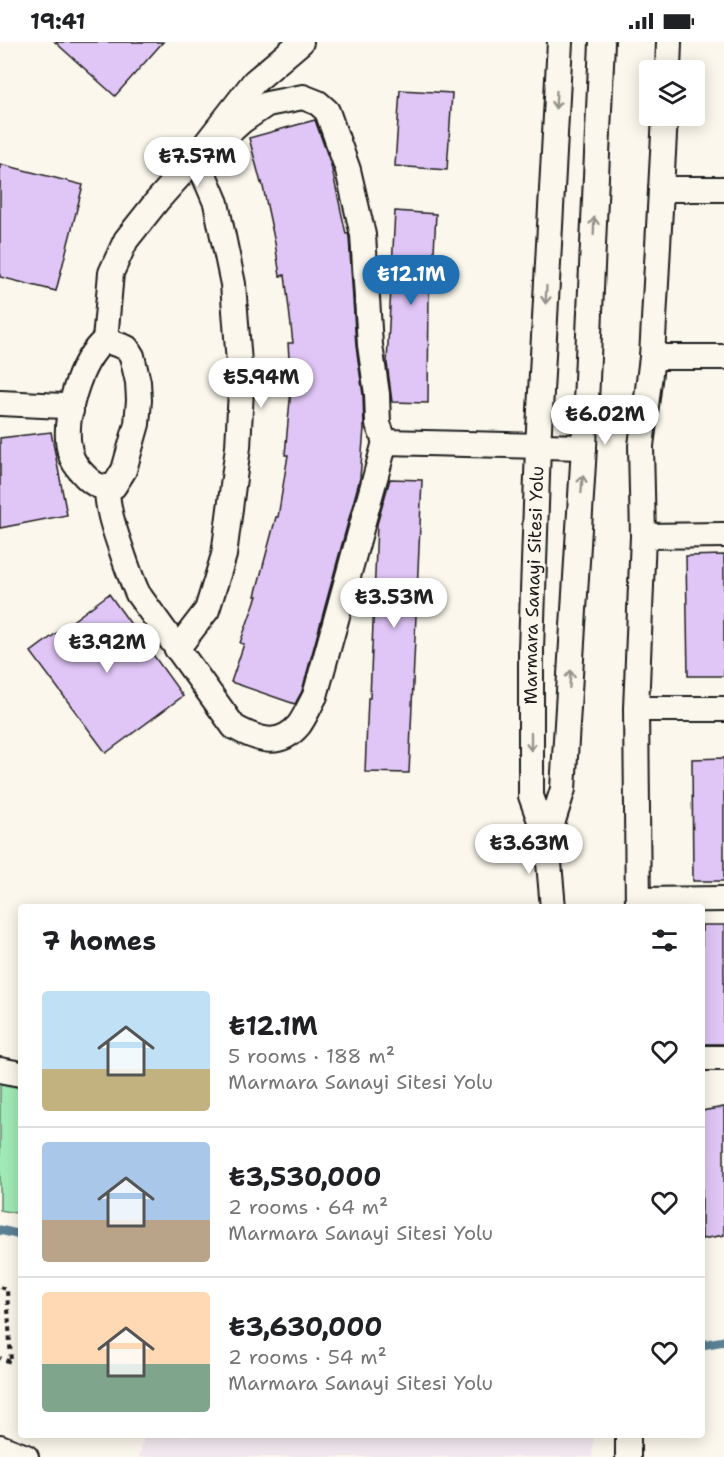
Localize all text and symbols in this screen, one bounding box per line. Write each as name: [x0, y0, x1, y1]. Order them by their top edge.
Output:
text: 19:41: [30, 7, 85, 36]
map controls: [639, 60, 705, 126]
button: layers: [639, 60, 705, 126]
one-way arrow: [551, 90, 562, 110]
pin: ₺7.57M: [148, 137, 246, 188]
text: ₺7.57M: [158, 143, 236, 169]
one-way arrow: [588, 217, 599, 237]
pin: ₺12.1M: [362, 255, 460, 306]
text: ₺12.1M: [376, 261, 446, 287]
one-way arrow: [541, 285, 552, 305]
pin: ₺5.94M: [212, 358, 310, 409]
text: ₺5.94M: [222, 364, 300, 390]
pin: ₺6.02M: [556, 395, 654, 446]
text: ₺6.02M: [565, 401, 645, 427]
street label: Marmara Sanayi Sitesi Yolu: [519, 465, 549, 705]
one-way arrow: [577, 475, 588, 495]
pin: ₺3.53M: [345, 578, 443, 629]
text: ₺3.53M: [354, 584, 434, 610]
pin: ₺3.92M: [58, 623, 156, 674]
text: ₺3.92M: [68, 629, 146, 655]
one-way arrow: [564, 669, 575, 689]
one-way arrow: [525, 731, 537, 751]
pin: ₺3.63M: [480, 824, 578, 875]
text: ₺3.63M: [489, 830, 569, 856]
text: 7 homes: [42, 923, 156, 958]
icon: filters: [648, 924, 681, 957]
text: ₺12.1M: [228, 1008, 318, 1043]
icon: home: [90, 1015, 162, 1087]
icon: heart: [648, 1035, 681, 1068]
text: 5 rooms · 188 m²: [228, 1043, 395, 1069]
text: Marmara Sanayi Sitesi Yolu: [228, 1069, 493, 1095]
text: ₺3,530,000: [228, 1159, 382, 1194]
icon: home: [90, 1166, 162, 1238]
icon: heart: [648, 1186, 681, 1219]
text: 2 rooms · 64 m²: [228, 1194, 388, 1220]
text: Marmara Sanayi Sitesi Yolu: [228, 1220, 493, 1246]
text: ₺3,630,000: [228, 1309, 383, 1344]
icon: home: [90, 1316, 162, 1388]
icon: heart: [648, 1336, 681, 1369]
text: 2 rooms · 54 m²: [228, 1344, 387, 1370]
text: Marmara Sanayi Sitesi Yolu: [228, 1370, 493, 1396]

